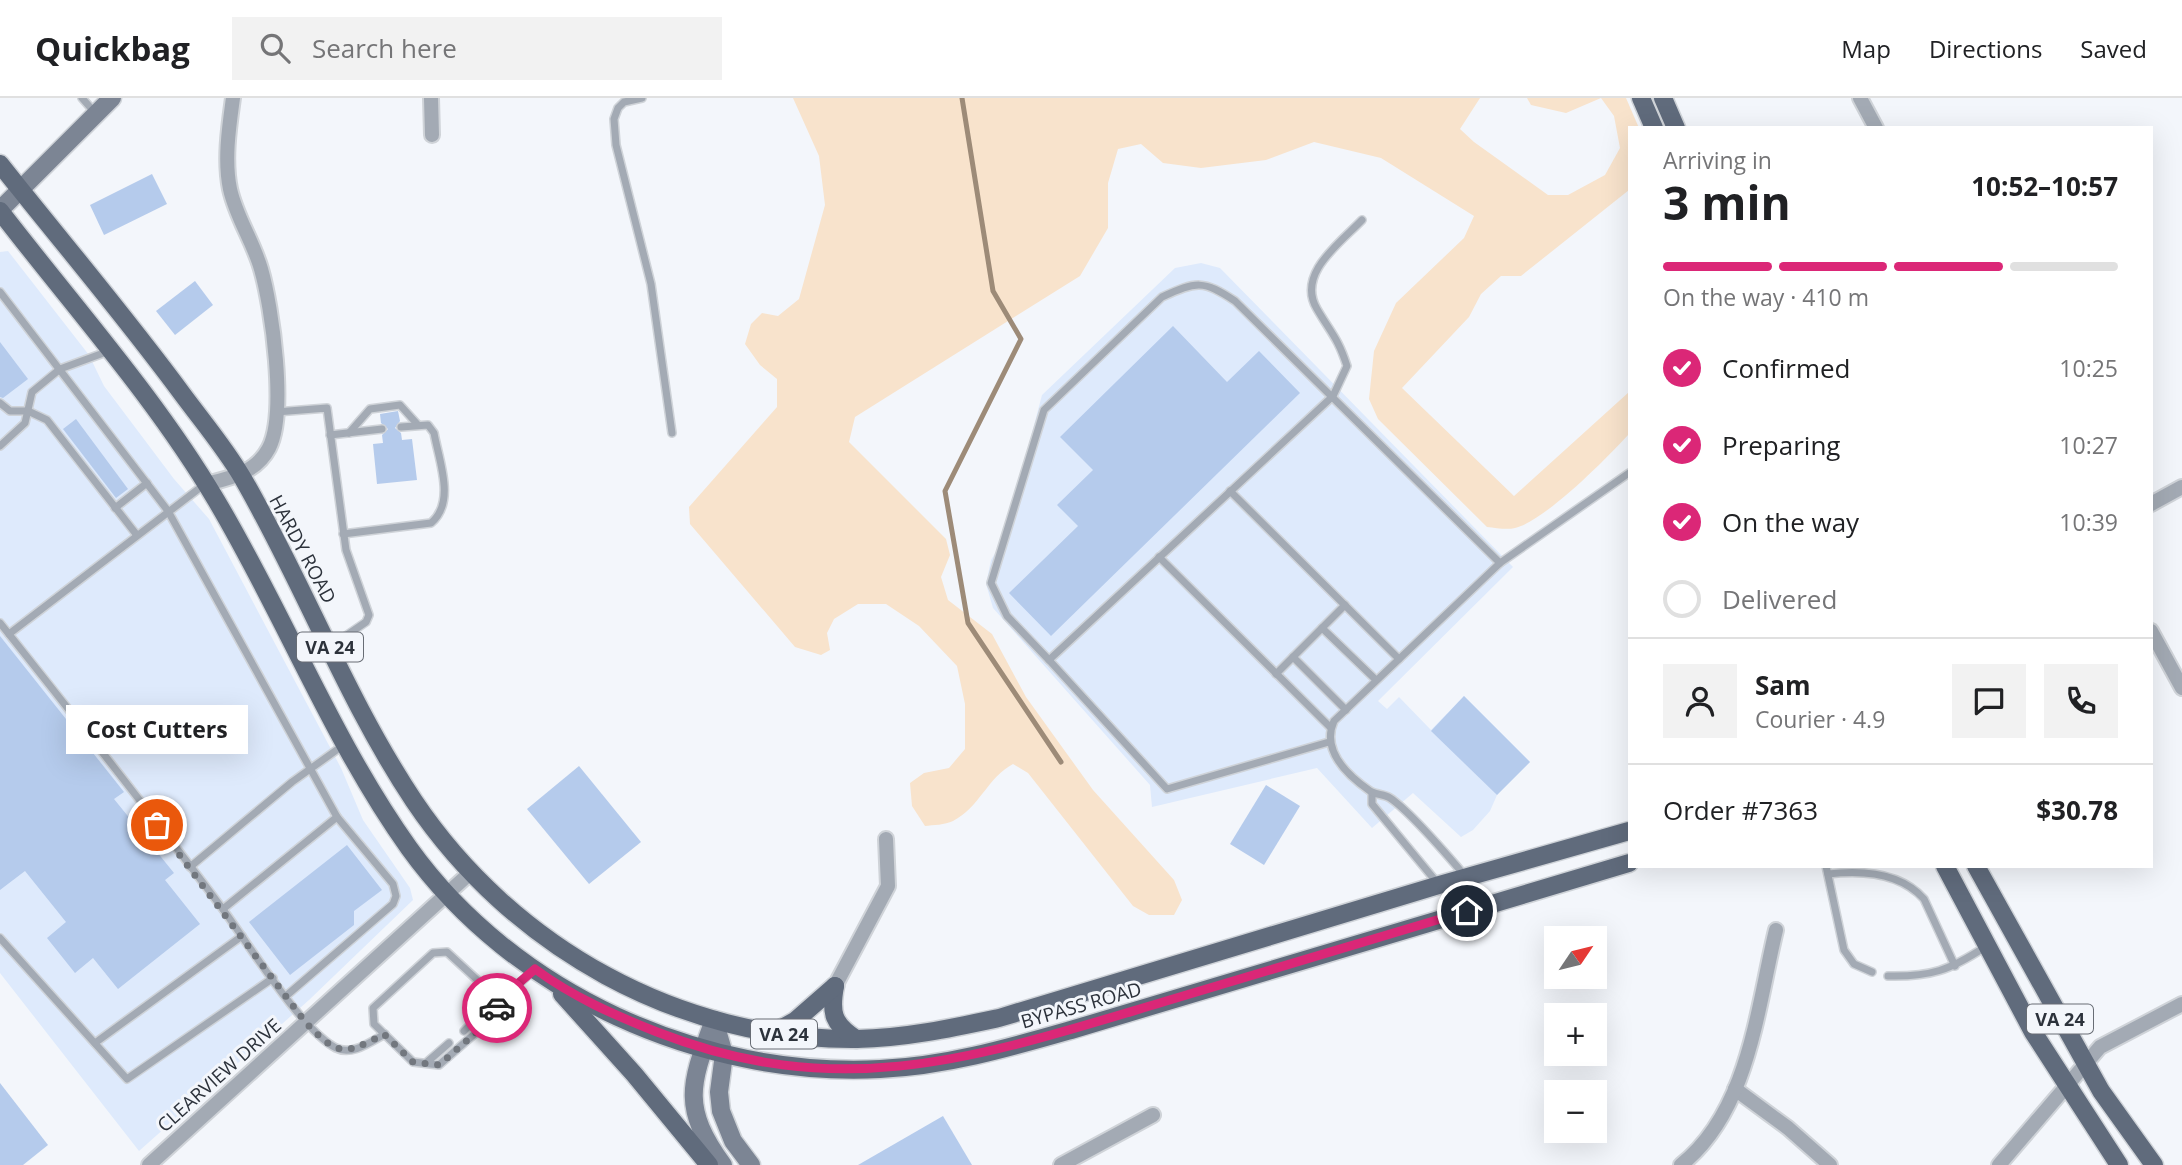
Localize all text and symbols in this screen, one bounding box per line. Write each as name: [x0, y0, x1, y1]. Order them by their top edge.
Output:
search box: [232, 17, 722, 80]
text: Quickbag: [35, 26, 190, 71]
icon: search: [256, 29, 294, 67]
text: Search here: [312, 30, 457, 66]
text: Map: [1841, 32, 1891, 65]
text: Directions: [1929, 32, 2042, 65]
text: Saved: [2080, 32, 2147, 65]
text: Arriving in: [1663, 144, 1772, 176]
text: 10:52–10:57: [1971, 168, 2118, 204]
text: 3 min: [1663, 171, 1791, 233]
text: On the way · 410 m: [1663, 281, 1869, 313]
icon: check: [1663, 349, 1701, 387]
text: Confirmed: [1722, 350, 1850, 386]
text: 10:25: [2059, 352, 2118, 384]
icon: check: [1663, 426, 1701, 464]
text: Preparing: [1722, 427, 1840, 463]
text: 10:27: [2059, 429, 2118, 461]
street label: HARDY ROAD: [263, 490, 343, 608]
icon: check: [1663, 503, 1701, 541]
text: On the way: [1722, 504, 1859, 540]
text: 10:39: [2059, 506, 2118, 538]
text: Delivered: [1722, 581, 1837, 617]
road number: VA 24: [297, 632, 363, 662]
button: person: [1663, 664, 1737, 738]
button: chat: [1952, 664, 2026, 738]
button: phone: [2044, 664, 2118, 738]
text: Sam: [1755, 667, 1811, 703]
text: Courier · 4.9: [1755, 703, 1885, 735]
callout: Cost Cutters: [66, 706, 248, 755]
text: Cost Cutters: [86, 713, 228, 745]
text: Order #7363: [1663, 792, 1818, 828]
text: $30.78: [2036, 792, 2118, 828]
pin: [127, 795, 187, 855]
icon: bag: [138, 806, 176, 844]
pin: [1437, 881, 1497, 941]
icon: home: [1448, 892, 1486, 930]
north arrow: [1544, 926, 1606, 989]
map controls: [1544, 926, 1607, 1143]
courier: [462, 973, 532, 1043]
street label: BYPASS ROAD: [1018, 975, 1144, 1035]
icon: car: [478, 989, 516, 1027]
button: +: [1544, 1003, 1607, 1066]
road number: VA 24: [2027, 1004, 2093, 1034]
street label: CLEARVIEW DRIVE: [151, 1012, 287, 1138]
road number: VA 24: [751, 1020, 817, 1049]
button: −: [1544, 1080, 1607, 1143]

